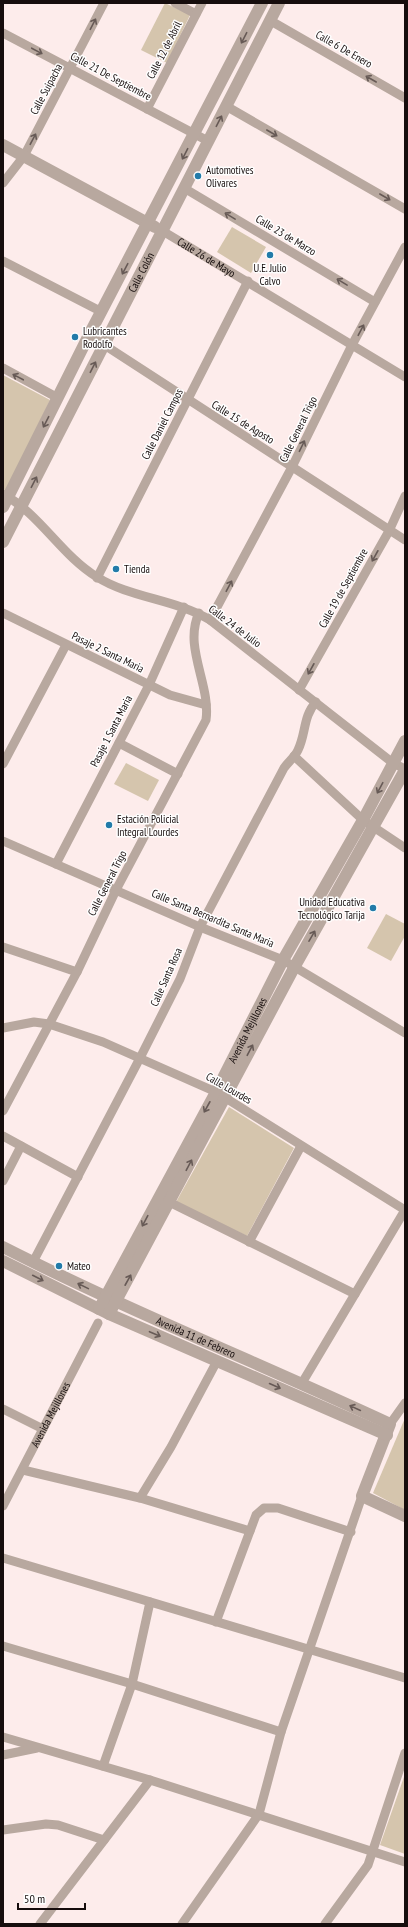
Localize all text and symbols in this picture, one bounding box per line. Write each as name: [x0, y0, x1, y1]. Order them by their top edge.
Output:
one-way arrow: [90, 18, 97, 30]
street label: Calle 12 de Abril: [144, 18, 185, 81]
street label: Calle 6 De Enero: [313, 27, 375, 71]
one-way arrow: [240, 32, 247, 44]
one-way arrow: [31, 48, 43, 55]
street label: Calle 21 De Septiembre: [68, 49, 154, 103]
street label: Calle Suipacha: [27, 61, 65, 117]
one-way arrow: [365, 74, 377, 82]
one-way arrow: [215, 115, 223, 127]
one-way arrow: [266, 129, 278, 137]
one-way arrow: [30, 133, 37, 145]
one-way arrow: [181, 147, 188, 159]
place label: Automotives Olivares: [206, 163, 254, 190]
marker: Automotives Olivares: [193, 171, 203, 181]
one-way arrow: [379, 194, 391, 202]
one-way arrow: [224, 211, 236, 219]
street label: Calle 23 de Marzo: [253, 211, 319, 259]
street label: Calle 26 de Mayo: [175, 234, 238, 280]
street label: Calle Colón: [125, 250, 157, 295]
marker: U.E. Julio Calvo: [265, 250, 275, 260]
place label: U.E. Julio Calvo: [253, 261, 287, 288]
one-way arrow: [121, 263, 128, 275]
one-way arrow: [336, 278, 348, 286]
place label: Lubricantes Rodolfo: [83, 324, 127, 351]
one-way arrow: [357, 324, 365, 336]
marker: Lubricantes Rodolfo: [70, 332, 80, 342]
one-way arrow: [90, 361, 98, 373]
one-way arrow: [12, 372, 24, 380]
street label: Calle Daniel Campos: [138, 386, 186, 462]
street label: Calle General Trigo: [276, 394, 320, 464]
street label: Calle 15 de Agosto: [209, 397, 277, 447]
one-way arrow: [42, 415, 49, 427]
one-way arrow: [299, 441, 306, 453]
one-way arrow: [30, 476, 38, 488]
street label: Calle 19 de Septiembre: [315, 545, 371, 630]
one-way arrow: [370, 550, 378, 562]
place label: Tienda: [124, 562, 150, 576]
marker: Tienda: [111, 564, 121, 574]
one-way arrow: [225, 580, 233, 592]
street label: Calle 24 de Julio: [206, 602, 264, 650]
street label: Pasaje 2 Santa Maria: [70, 628, 146, 676]
one-way arrow: [306, 663, 314, 675]
street label: Pasaje 1 Santa Maria: [87, 693, 135, 769]
one-way arrow: [376, 782, 384, 794]
place label: Estación Policial Integral Lourdes: [117, 812, 179, 839]
marker: Estación Policial Integral Lourdes: [104, 820, 114, 830]
street label: Calle General Trigo: [85, 848, 130, 918]
street label: Calle Santa Bernardita Santa Maria: [150, 886, 276, 950]
place label: Unidad Educativa Tecnológico Tarija: [298, 895, 365, 922]
marker: Unidad Educativa Tecnológico Tarija: [368, 903, 378, 913]
one-way arrow: [308, 930, 316, 942]
street label: Calle Santa Rosa: [147, 946, 185, 1008]
street label: Avenida Mejillones: [225, 995, 270, 1065]
one-way arrow: [247, 1045, 254, 1057]
street label: Calle Lourdes: [203, 1069, 255, 1107]
one-way arrow: [203, 1101, 210, 1113]
one-way arrow: [186, 1160, 194, 1172]
one-way arrow: [141, 1215, 148, 1227]
place label: Mateo: [67, 1259, 91, 1273]
marker: Mateo: [54, 1261, 64, 1271]
one-way arrow: [124, 1274, 132, 1286]
one-way arrow: [32, 1275, 44, 1282]
one-way arrow: [77, 1282, 89, 1289]
street label: Avenida 11 de Febrero: [154, 1313, 238, 1361]
one-way arrow: [149, 1331, 161, 1338]
street label: Avenida Mejillones: [28, 1379, 73, 1450]
one-way arrow: [268, 1383, 280, 1390]
one-way arrow: [349, 1404, 361, 1411]
scale bar: [18, 1885, 85, 1911]
text: 50 m: [24, 1891, 45, 1906]

